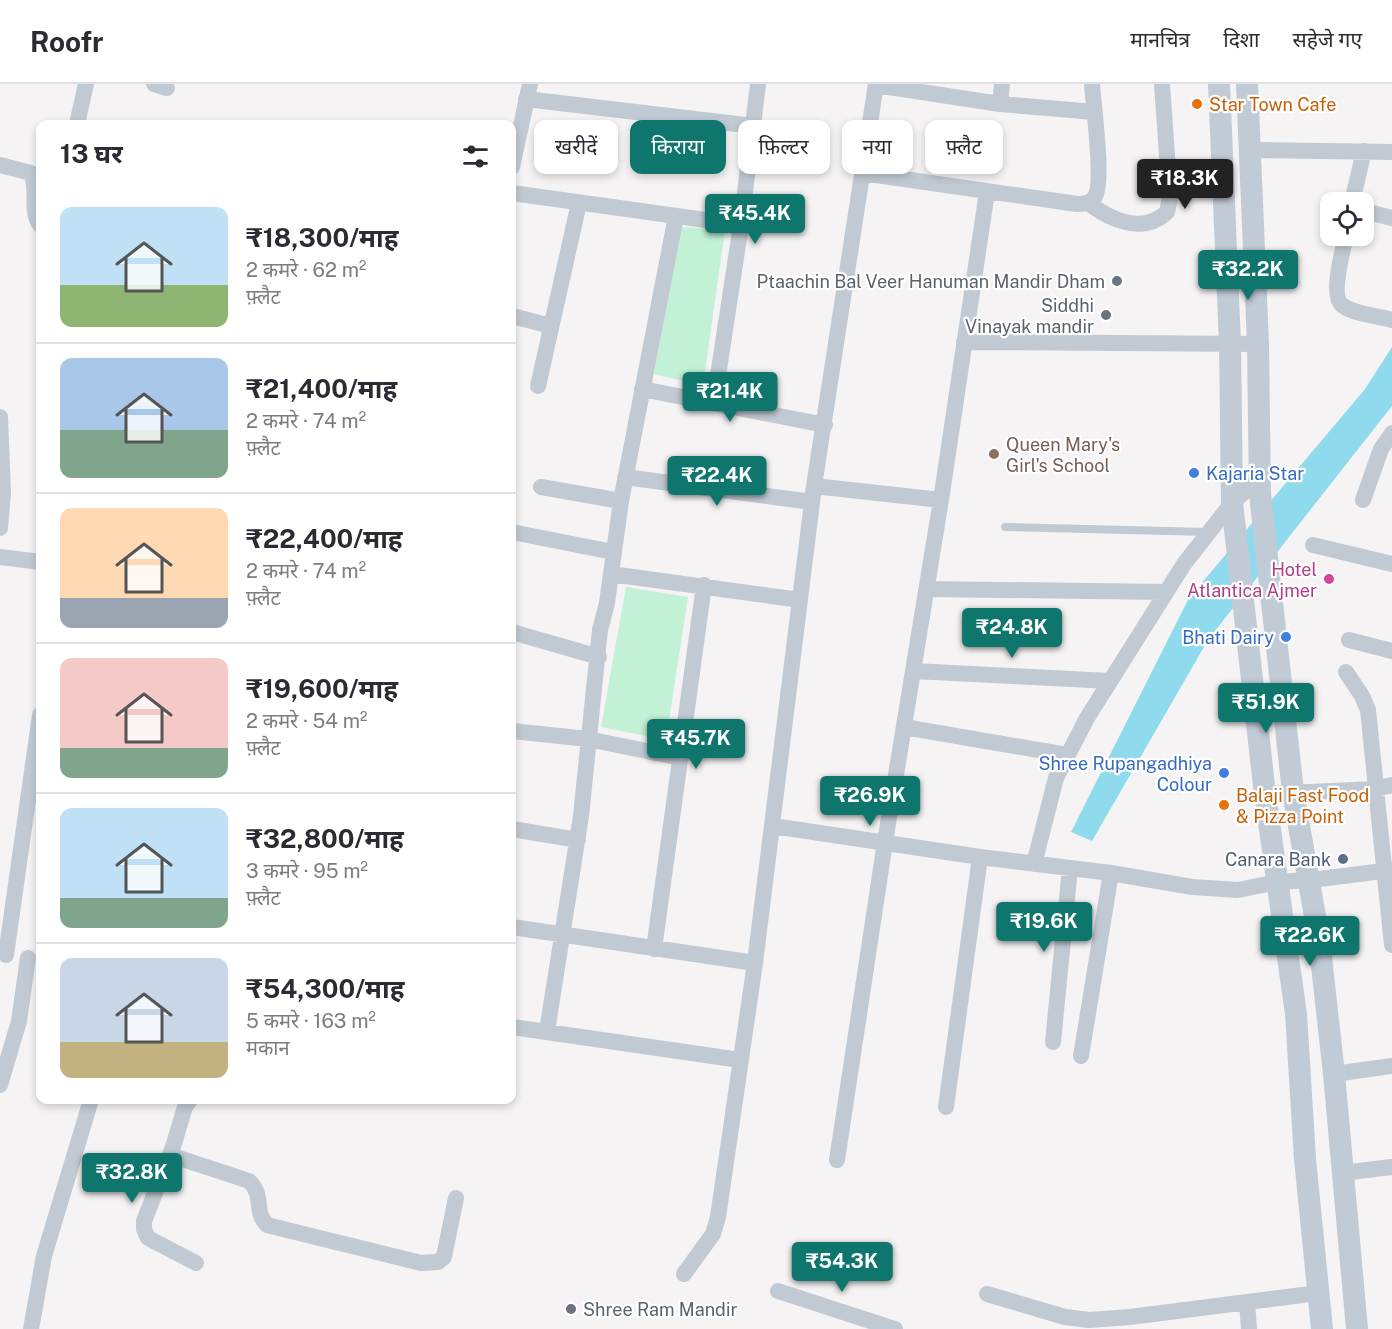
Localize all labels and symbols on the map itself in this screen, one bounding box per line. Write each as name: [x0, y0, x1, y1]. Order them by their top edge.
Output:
place label: Star Town Cafe: [1209, 94, 1336, 115]
marker: Star Town Cafe: [1190, 97, 1204, 111]
pin: ₹18.3K: [1136, 159, 1234, 210]
pin: ₹45.4K: [706, 194, 804, 245]
pin: ₹32.2K: [1199, 250, 1297, 301]
place label: Ptaachin Bal Veer Hanuman Mandir Dham: [756, 271, 1105, 292]
marker: Ptaachin Bal Veer Hanuman Mandir Dham: [1110, 274, 1124, 288]
place label: Siddhi Vinayak mandir: [965, 295, 1094, 337]
marker: Siddhi Vinayak mandir: [1099, 308, 1113, 322]
pin: ₹21.4K: [681, 372, 779, 423]
place label: Queen Mary's Girl's School: [1006, 434, 1120, 476]
marker: Queen Mary's Girl's School: [987, 447, 1001, 461]
pin: ₹22.4K: [668, 456, 766, 507]
place label: Kajaria Star: [1206, 463, 1304, 484]
marker: Kajaria Star: [1187, 466, 1201, 480]
place label: Hotel Atlantica Ajmer: [1187, 559, 1317, 601]
marker: Hotel Atlantica Ajmer: [1322, 572, 1336, 586]
pin: ₹24.8K: [963, 608, 1061, 659]
place label: Bhati Dairy: [1182, 627, 1274, 648]
marker: Bhati Dairy: [1279, 630, 1293, 644]
pin: ₹51.9K: [1217, 683, 1315, 734]
pin: ₹45.7K: [647, 719, 745, 770]
place label: Shree Rupangadhiya Colour: [1039, 753, 1212, 795]
marker: Shree Rupangadhiya Colour: [1217, 766, 1231, 780]
pin: ₹26.9K: [821, 776, 919, 827]
place label: Balaji Fast Food & Pizza Point: [1236, 785, 1369, 827]
marker: Balaji Fast Food & Pizza Point: [1217, 798, 1231, 812]
place label: Canara Bank: [1225, 849, 1331, 870]
marker: Canara Bank: [1336, 852, 1350, 866]
pin: ₹19.6K: [995, 902, 1093, 953]
pin: ₹22.6K: [1261, 916, 1359, 967]
pin: ₹32.8K: [83, 1153, 181, 1204]
pin: ₹54.3K: [793, 1242, 891, 1293]
place label: Shree Ram Mandir: [583, 1299, 738, 1320]
marker: Shree Ram Mandir: [564, 1302, 578, 1316]

